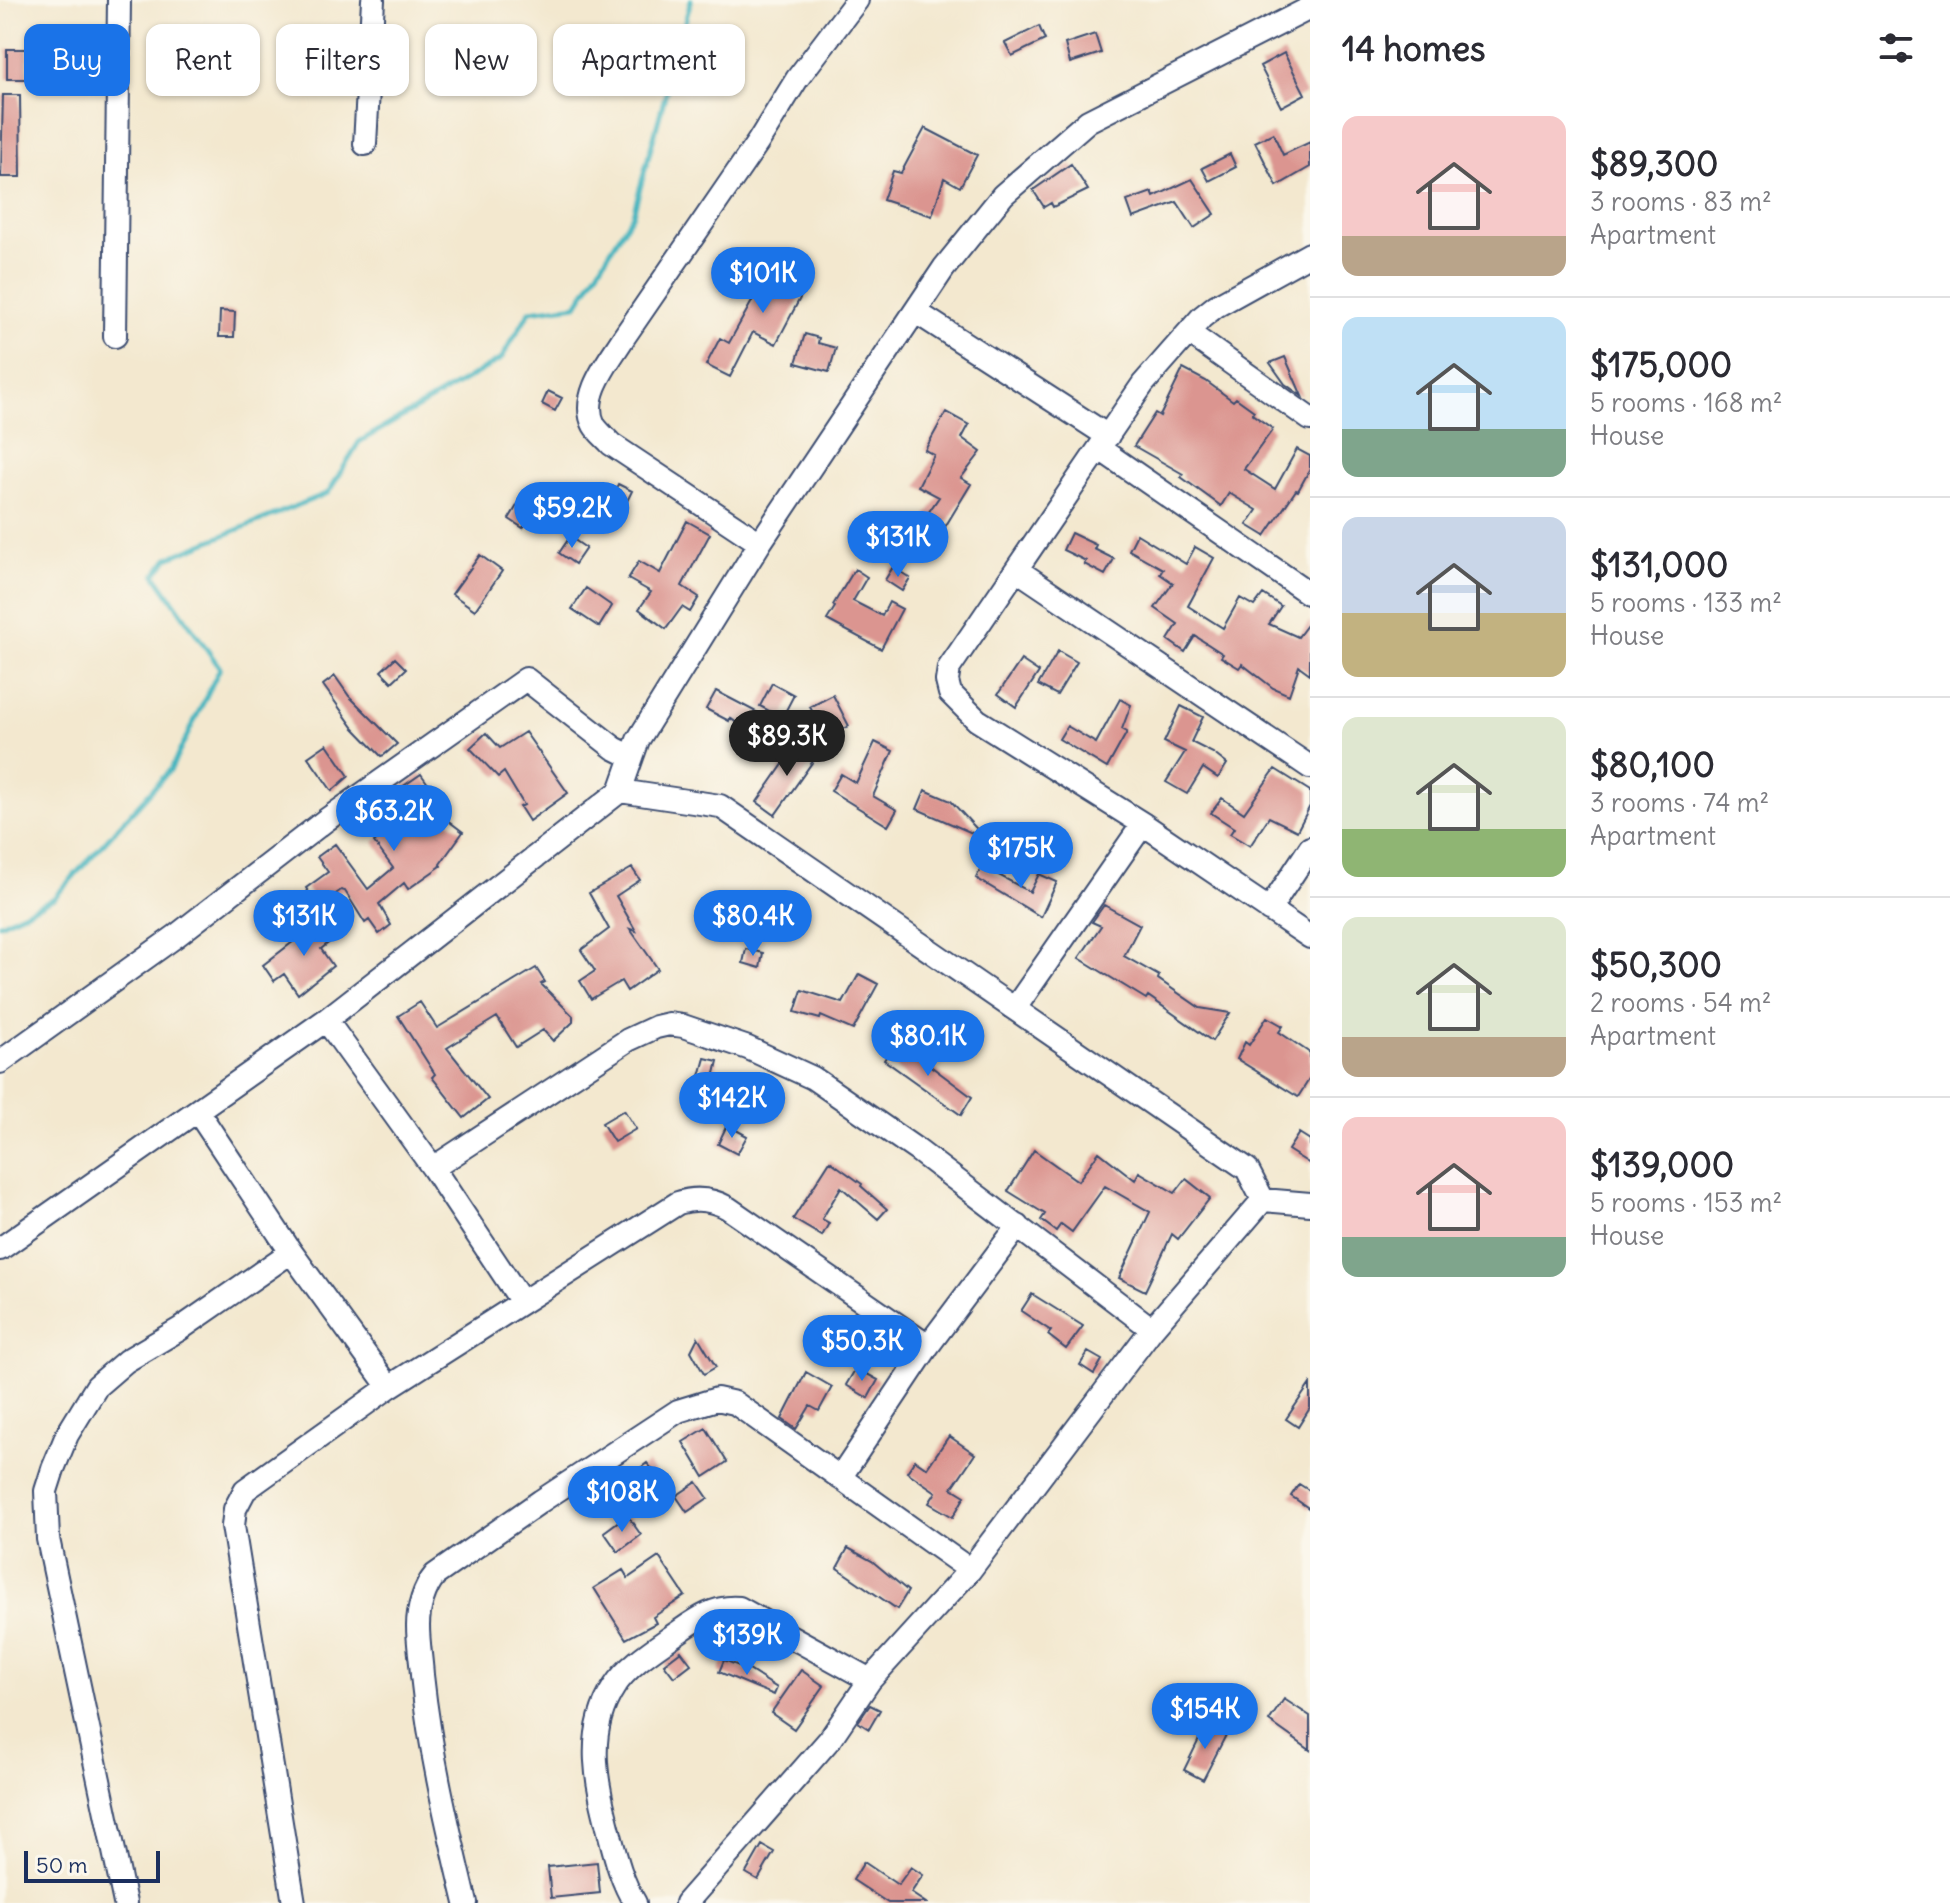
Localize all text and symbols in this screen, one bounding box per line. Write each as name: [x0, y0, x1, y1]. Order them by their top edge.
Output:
chip: Buy: [24, 24, 130, 96]
chip: Rent: [146, 24, 260, 96]
chip: Filters: [276, 24, 409, 96]
chip: New: [425, 24, 537, 96]
chip: Apartment: [553, 24, 745, 96]
icon: filters: [1874, 26, 1918, 70]
text: 14 homes: [1342, 27, 1486, 70]
text: $89,300: [1590, 142, 1718, 185]
icon: home: [1406, 148, 1502, 244]
text: 3 rooms · 83 m²: [1590, 185, 1772, 218]
text: Apartment: [1590, 218, 1716, 251]
pin: $101K: [707, 247, 819, 315]
text: $101K: [729, 256, 797, 289]
text: $175,000: [1590, 343, 1732, 386]
icon: home: [1406, 349, 1502, 445]
text: 5 rooms · 168 m²: [1590, 386, 1783, 419]
text: House: [1590, 419, 1664, 452]
pin: $59.2K: [507, 482, 637, 550]
text: $59.2K: [532, 491, 612, 524]
pin: $131K: [842, 511, 954, 579]
text: $131K: [865, 520, 931, 553]
text: $131,000: [1590, 543, 1728, 586]
icon: home: [1406, 549, 1502, 645]
text: 5 rooms · 133 m²: [1590, 586, 1782, 619]
text: House: [1590, 619, 1664, 652]
pin: $89.3K: [722, 710, 852, 778]
text: $89.3K: [747, 719, 827, 752]
text: $80,100: [1590, 743, 1715, 786]
icon: home: [1406, 749, 1502, 845]
pin: $63.2K: [329, 785, 459, 853]
text: 3 rooms · 74 m²: [1590, 786, 1769, 819]
text: $63.2K: [354, 794, 434, 827]
text: Apartment: [1590, 819, 1716, 852]
pin: $175K: [965, 822, 1077, 890]
text: $175K: [987, 831, 1055, 864]
pin: $131K: [248, 890, 360, 958]
pin: $80.4K: [688, 890, 818, 958]
text: $131K: [271, 899, 337, 932]
text: $80.4K: [712, 899, 794, 932]
text: $50,300: [1590, 943, 1722, 986]
icon: home: [1406, 949, 1502, 1045]
text: 2 rooms · 54 m²: [1590, 986, 1772, 1019]
pin: $80.1K: [863, 1010, 993, 1078]
text: $80.1K: [889, 1019, 967, 1052]
text: Apartment: [1590, 1019, 1716, 1052]
pin: $142K: [676, 1072, 788, 1140]
text: $142K: [697, 1081, 767, 1114]
text: $139,000: [1590, 1143, 1734, 1186]
icon: home: [1406, 1149, 1502, 1245]
text: 5 rooms · 153 m²: [1590, 1186, 1782, 1219]
text: House: [1590, 1219, 1664, 1252]
pin: $50.3K: [797, 1315, 927, 1383]
text: $50.3K: [821, 1324, 903, 1357]
pin: $108K: [566, 1466, 678, 1534]
text: $108K: [586, 1475, 658, 1508]
pin: $139K: [691, 1609, 803, 1677]
text: $139K: [712, 1618, 782, 1651]
pin: $154K: [1149, 1683, 1261, 1751]
text: $154K: [1170, 1692, 1240, 1725]
scale bar: [24, 1847, 160, 1883]
text: 50 m: [36, 1851, 88, 1879]

